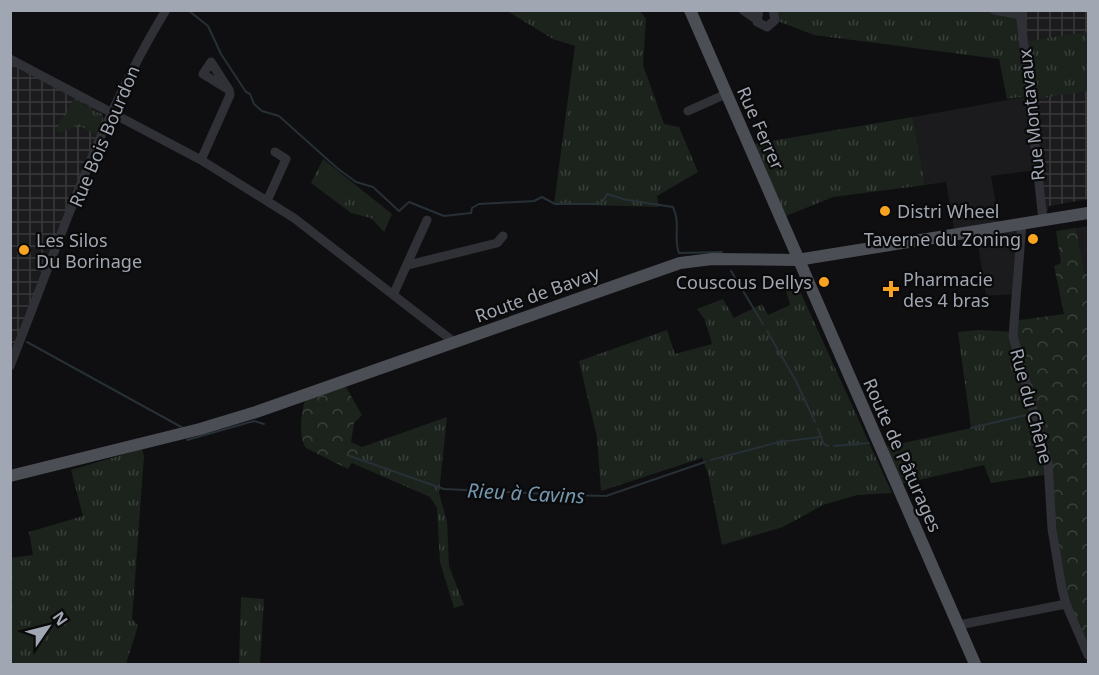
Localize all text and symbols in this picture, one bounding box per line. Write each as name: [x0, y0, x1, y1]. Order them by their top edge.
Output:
street label: Rue Montavaux: [1012, 48, 1050, 182]
street label: Rue Bois Bourdon: [63, 62, 145, 210]
street label: Rue Ferrer: [732, 83, 790, 174]
place label: Distri Wheel: [897, 199, 999, 223]
marker: Distri Wheel: [878, 204, 892, 218]
place label: Taverne du Zoning: [864, 227, 1021, 251]
place label: Les Silos Du Borinage: [36, 228, 142, 273]
marker: Taverne du Zoning: [1026, 232, 1040, 246]
marker: Les Silos Du Borinage: [17, 243, 31, 257]
street label: Route de Bavay: [472, 260, 603, 328]
place label: Pharmacie des 4 bras: [903, 267, 993, 312]
place label: Couscous Dellys: [676, 270, 812, 294]
marker: Couscous Dellys: [817, 275, 831, 289]
marker: Pharmacie des 4 bras: [884, 282, 898, 296]
street label: Rue du Chêne: [1005, 346, 1059, 466]
street label: Route de Pâturages: [858, 374, 948, 536]
water label: Rieu à Cavins: [466, 476, 586, 510]
north arrow: [18, 597, 78, 657]
text: N: [48, 607, 73, 630]

